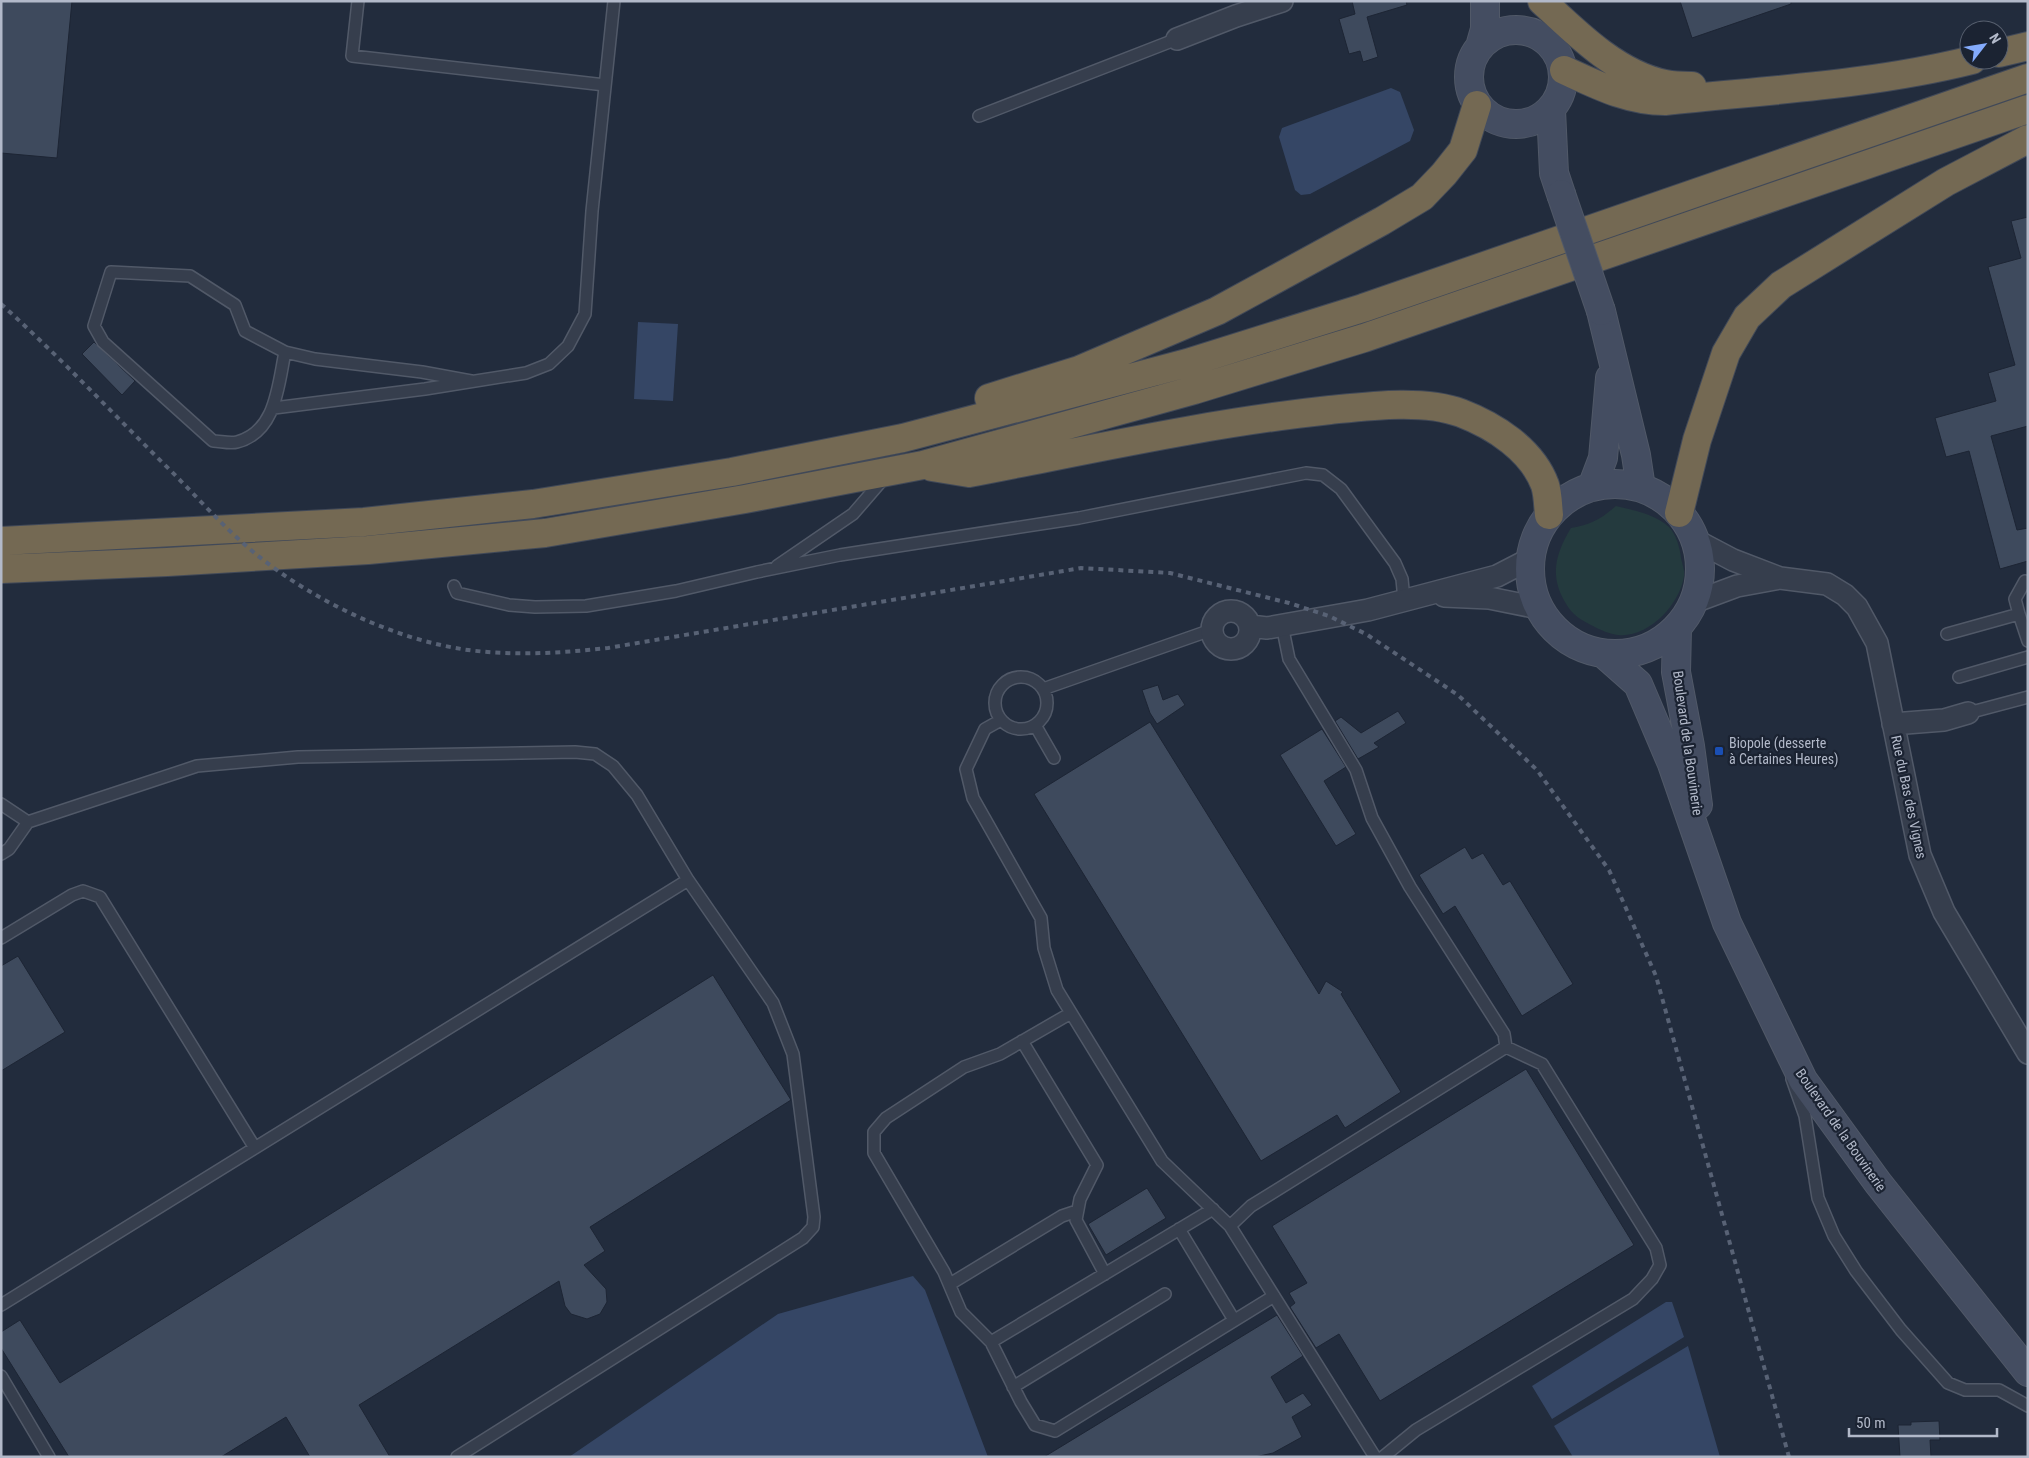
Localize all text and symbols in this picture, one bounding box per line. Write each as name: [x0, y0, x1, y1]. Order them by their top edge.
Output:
north arrow: [1959, 20, 2009, 70]
text: N: [1986, 31, 2004, 46]
street label: Boulevard de la Bouvinerie: [1670, 670, 1706, 817]
street label: Rue du Bas des Vignes: [1888, 734, 1930, 860]
place label: Biopole (desserte à Certaines Heures): [1729, 735, 1839, 768]
marker: Biopole (desserte à Certaines Heures): [1713, 745, 1725, 757]
street label: Boulevard de la Bouvinerie: [1793, 1066, 1890, 1195]
scale bar: [1849, 1406, 1996, 1438]
text: 50 m: [1856, 1414, 1886, 1432]

